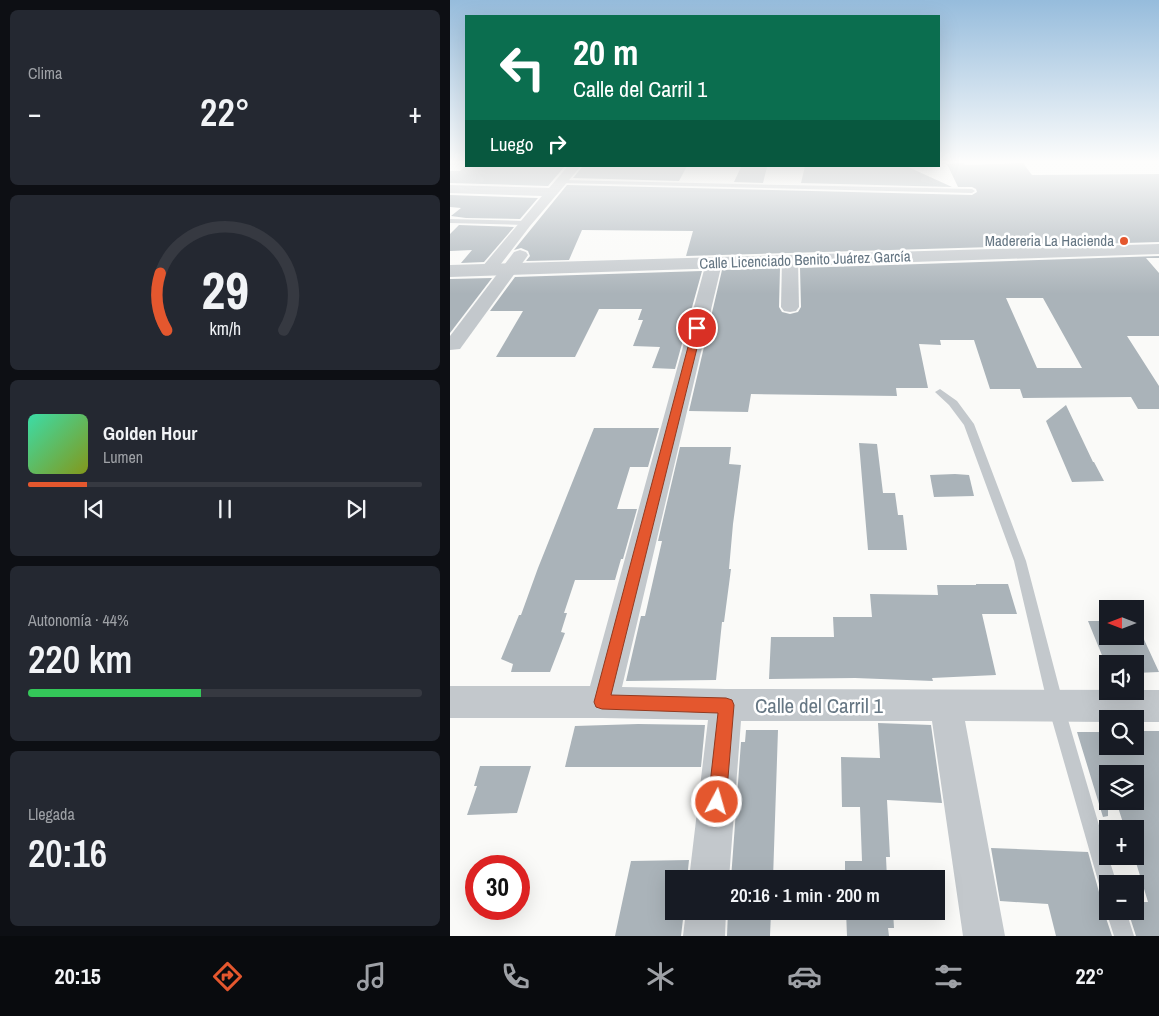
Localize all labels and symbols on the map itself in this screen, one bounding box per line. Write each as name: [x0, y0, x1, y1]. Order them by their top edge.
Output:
place label: Madereria La Hacienda: [985, 230, 1114, 251]
marker: Madereria La Hacienda: [1118, 235, 1130, 247]
street label: Calle Licenciado Benito Juárez García: [699, 245, 911, 274]
pin: [676, 307, 718, 349]
north arrow: [1099, 600, 1144, 645]
street label: Calle del Carril 1: [755, 691, 884, 720]
position arrow: [690, 775, 742, 827]
speed limit sign: 30: [465, 855, 530, 920]

